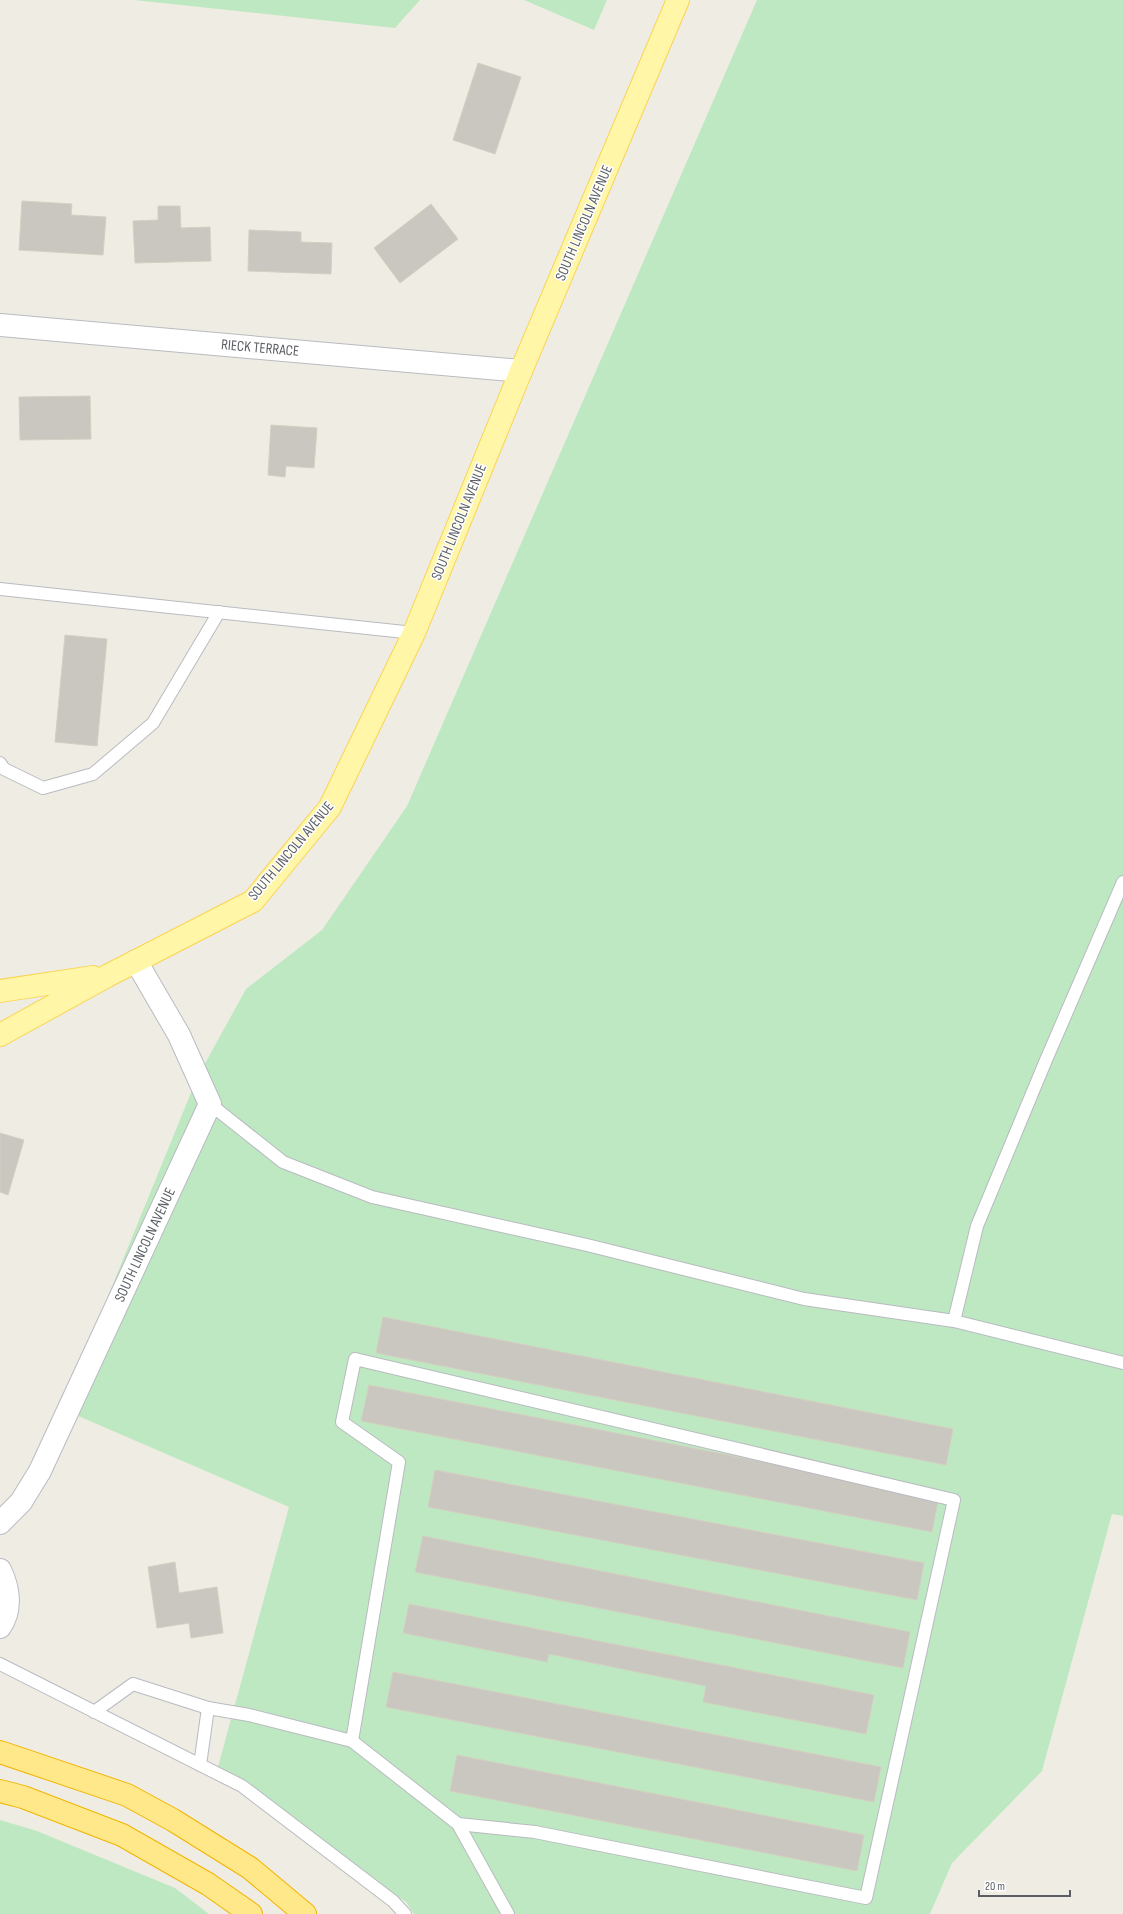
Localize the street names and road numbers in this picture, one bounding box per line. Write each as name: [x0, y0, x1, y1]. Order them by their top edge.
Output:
street label: SOUTH LINCOLN AVENUE: [551, 162, 617, 284]
street label: RIECK TERRACE: [220, 335, 300, 361]
street label: SOUTH LINCOLN AVENUE: [427, 461, 491, 583]
street label: SOUTH LINCOLN AVENUE: [244, 797, 338, 905]
street label: SOUTH LINCOLN AVENUE: [110, 1185, 180, 1305]

